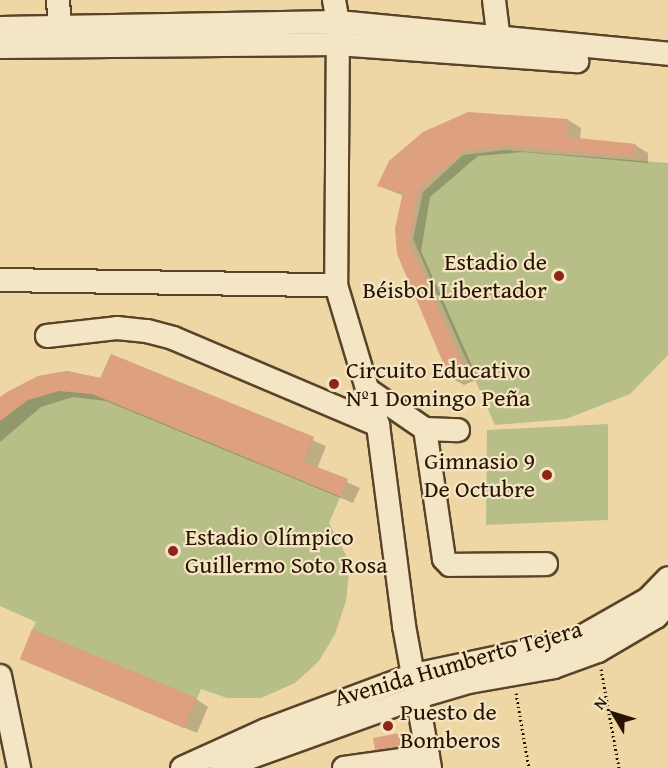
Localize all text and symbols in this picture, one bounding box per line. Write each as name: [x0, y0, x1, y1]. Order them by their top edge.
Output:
place label: Estadio de Béisbol Libertador: [362, 248, 547, 304]
marker: Estadio de Béisbol Libertador: [552, 269, 566, 283]
place label: Circuito Educativo Nº1 Domingo Peña: [346, 356, 531, 412]
marker: Circuito Educativo Nº1 Domingo Peña: [327, 377, 341, 391]
place label: Gimnasio 9 De Octubre: [424, 447, 535, 503]
marker: Gimnasio 9 De Octubre: [540, 468, 554, 482]
place label: Estadio Olímpico Guillermo Soto Rosa: [185, 523, 388, 579]
marker: Estadio Olímpico Guillermo Soto Rosa: [166, 544, 180, 558]
street label: Avenida Humberto Tejera: [331, 614, 585, 712]
north arrow: [584, 684, 644, 744]
text: N: [587, 691, 613, 715]
place label: Puesto de Bomberos: [400, 698, 500, 754]
marker: Puesto de Bomberos: [381, 719, 395, 733]

